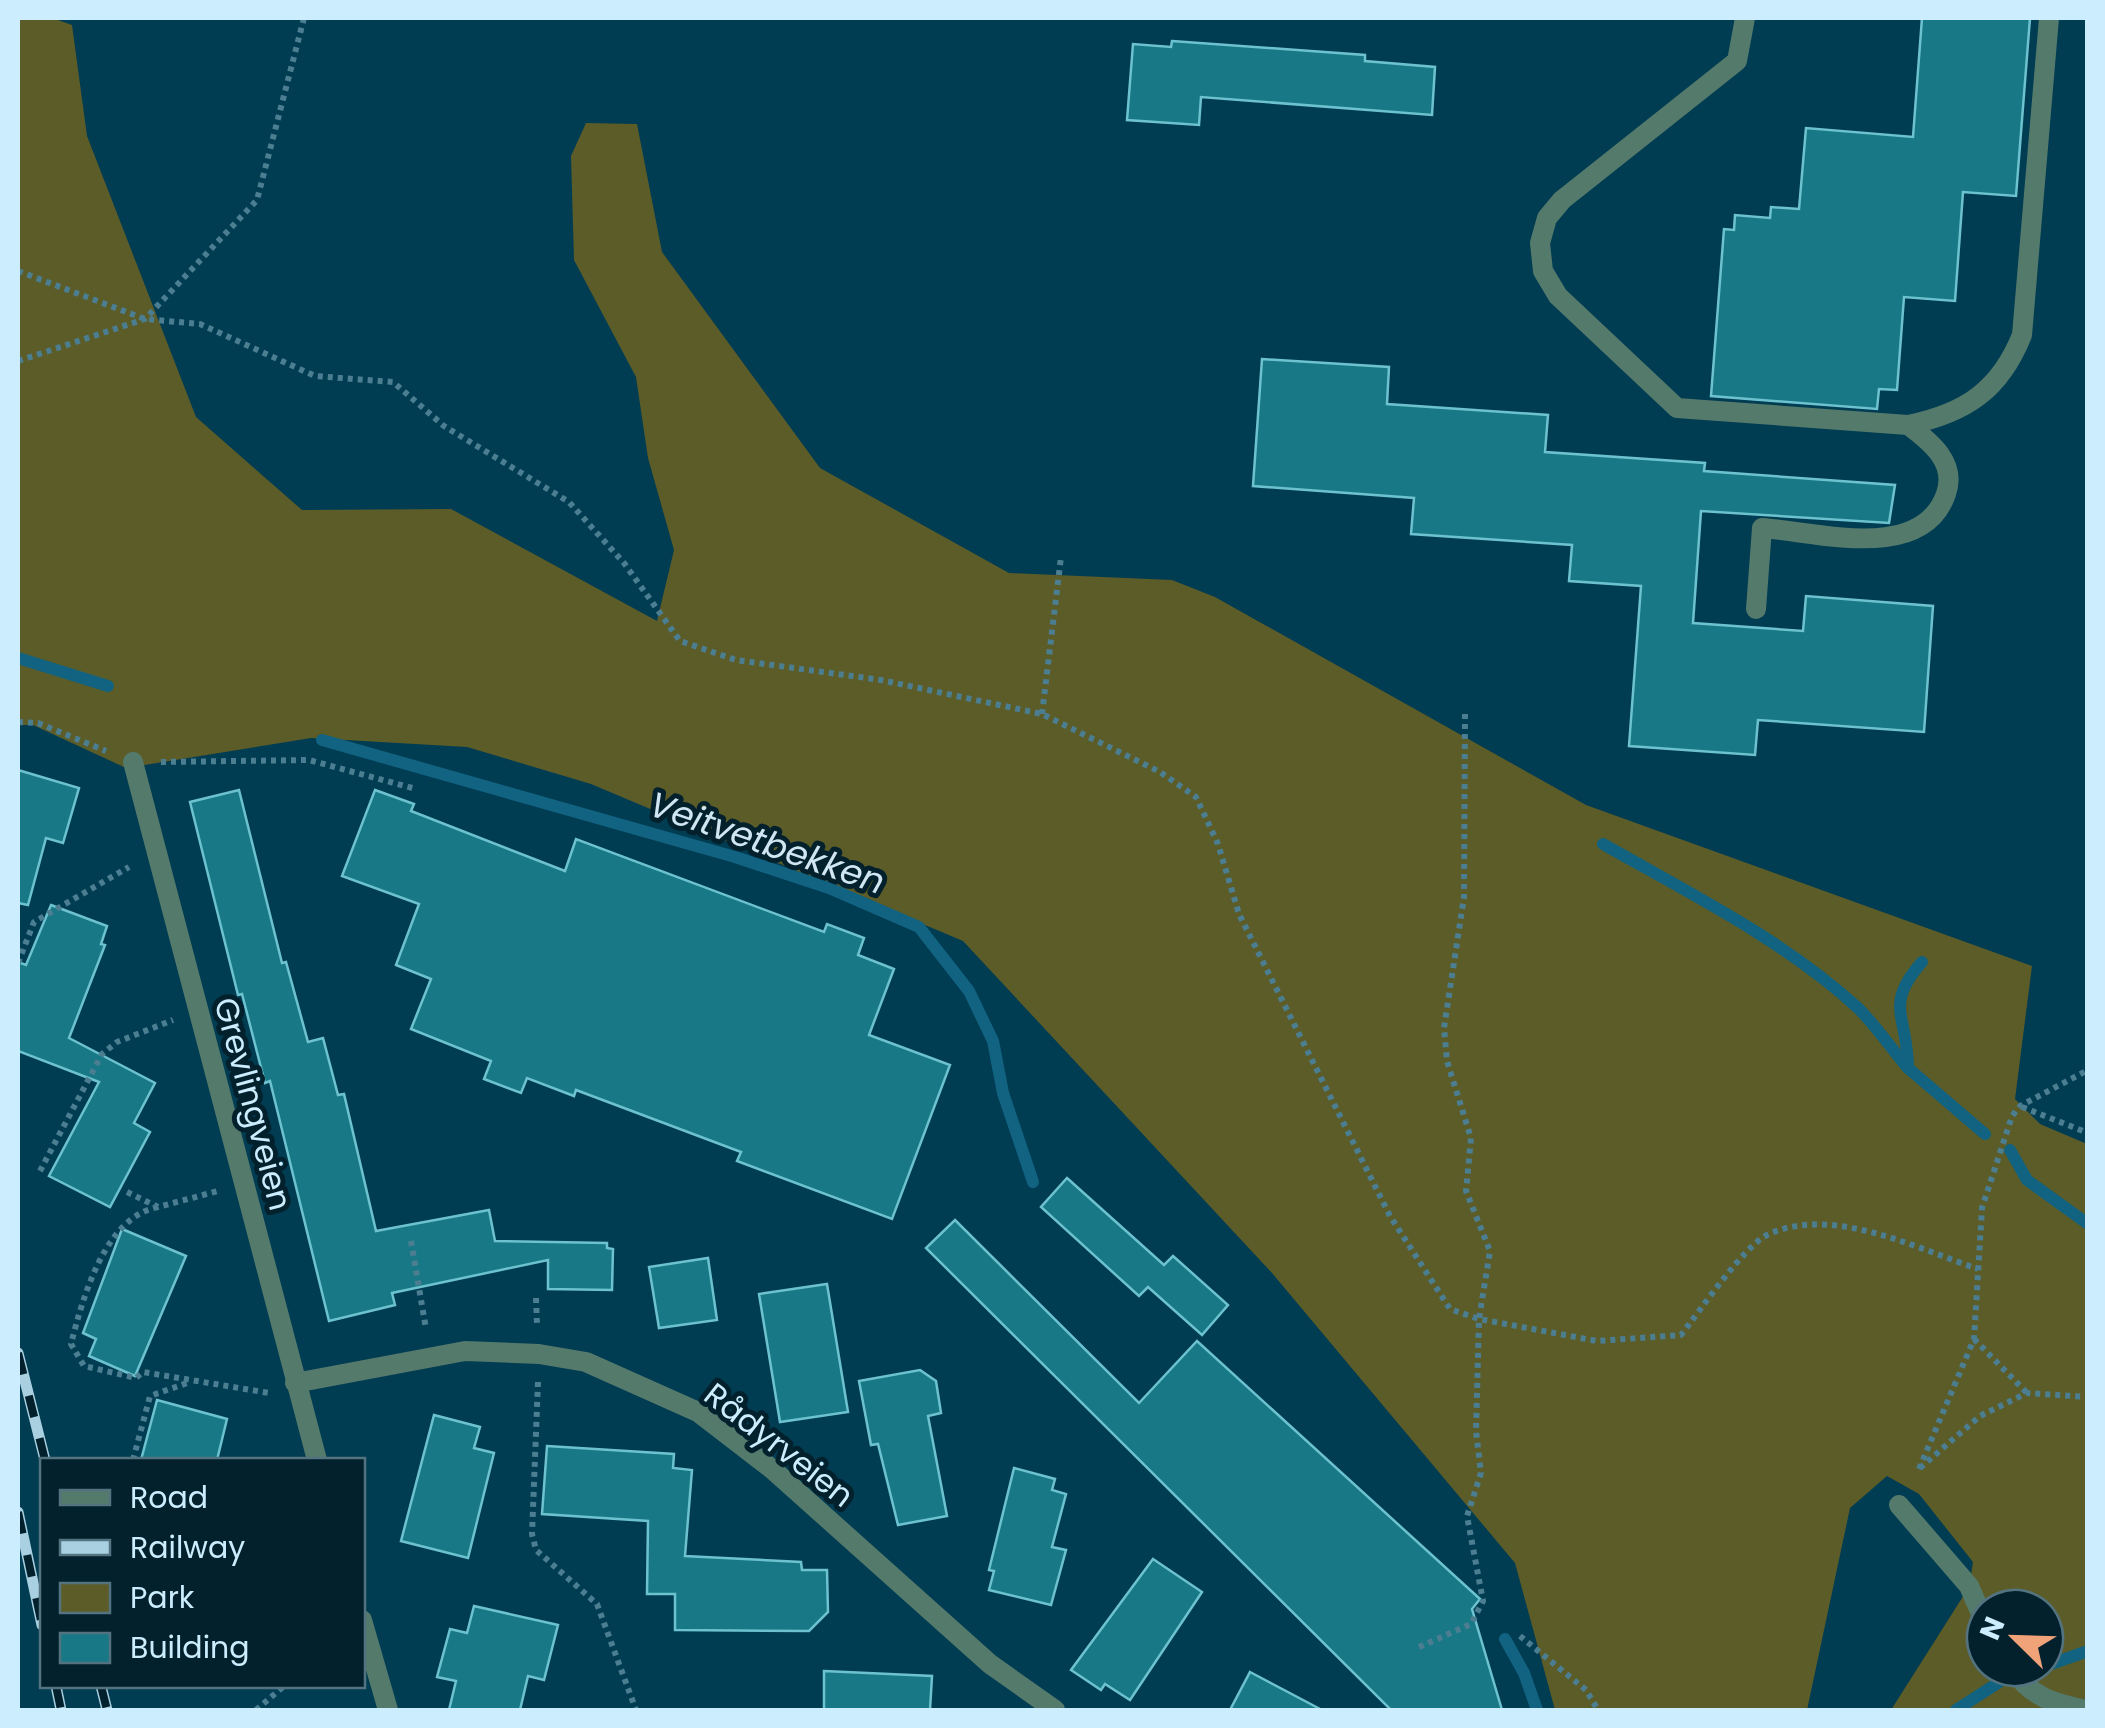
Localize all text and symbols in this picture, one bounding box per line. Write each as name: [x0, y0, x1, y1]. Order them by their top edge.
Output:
water label: Veitvetbekken: [643, 779, 892, 906]
street label: Grevlingveien: [203, 993, 303, 1215]
street label: Rådyrveien: [695, 1372, 864, 1517]
legend: [40, 1458, 365, 1688]
text: Road: [130, 1476, 208, 1519]
text: Railway: [130, 1526, 245, 1569]
text: Park: [130, 1576, 195, 1619]
north arrow: [1965, 1588, 2065, 1688]
text: N: [1970, 1611, 2015, 1646]
text: Building: [130, 1626, 250, 1669]

